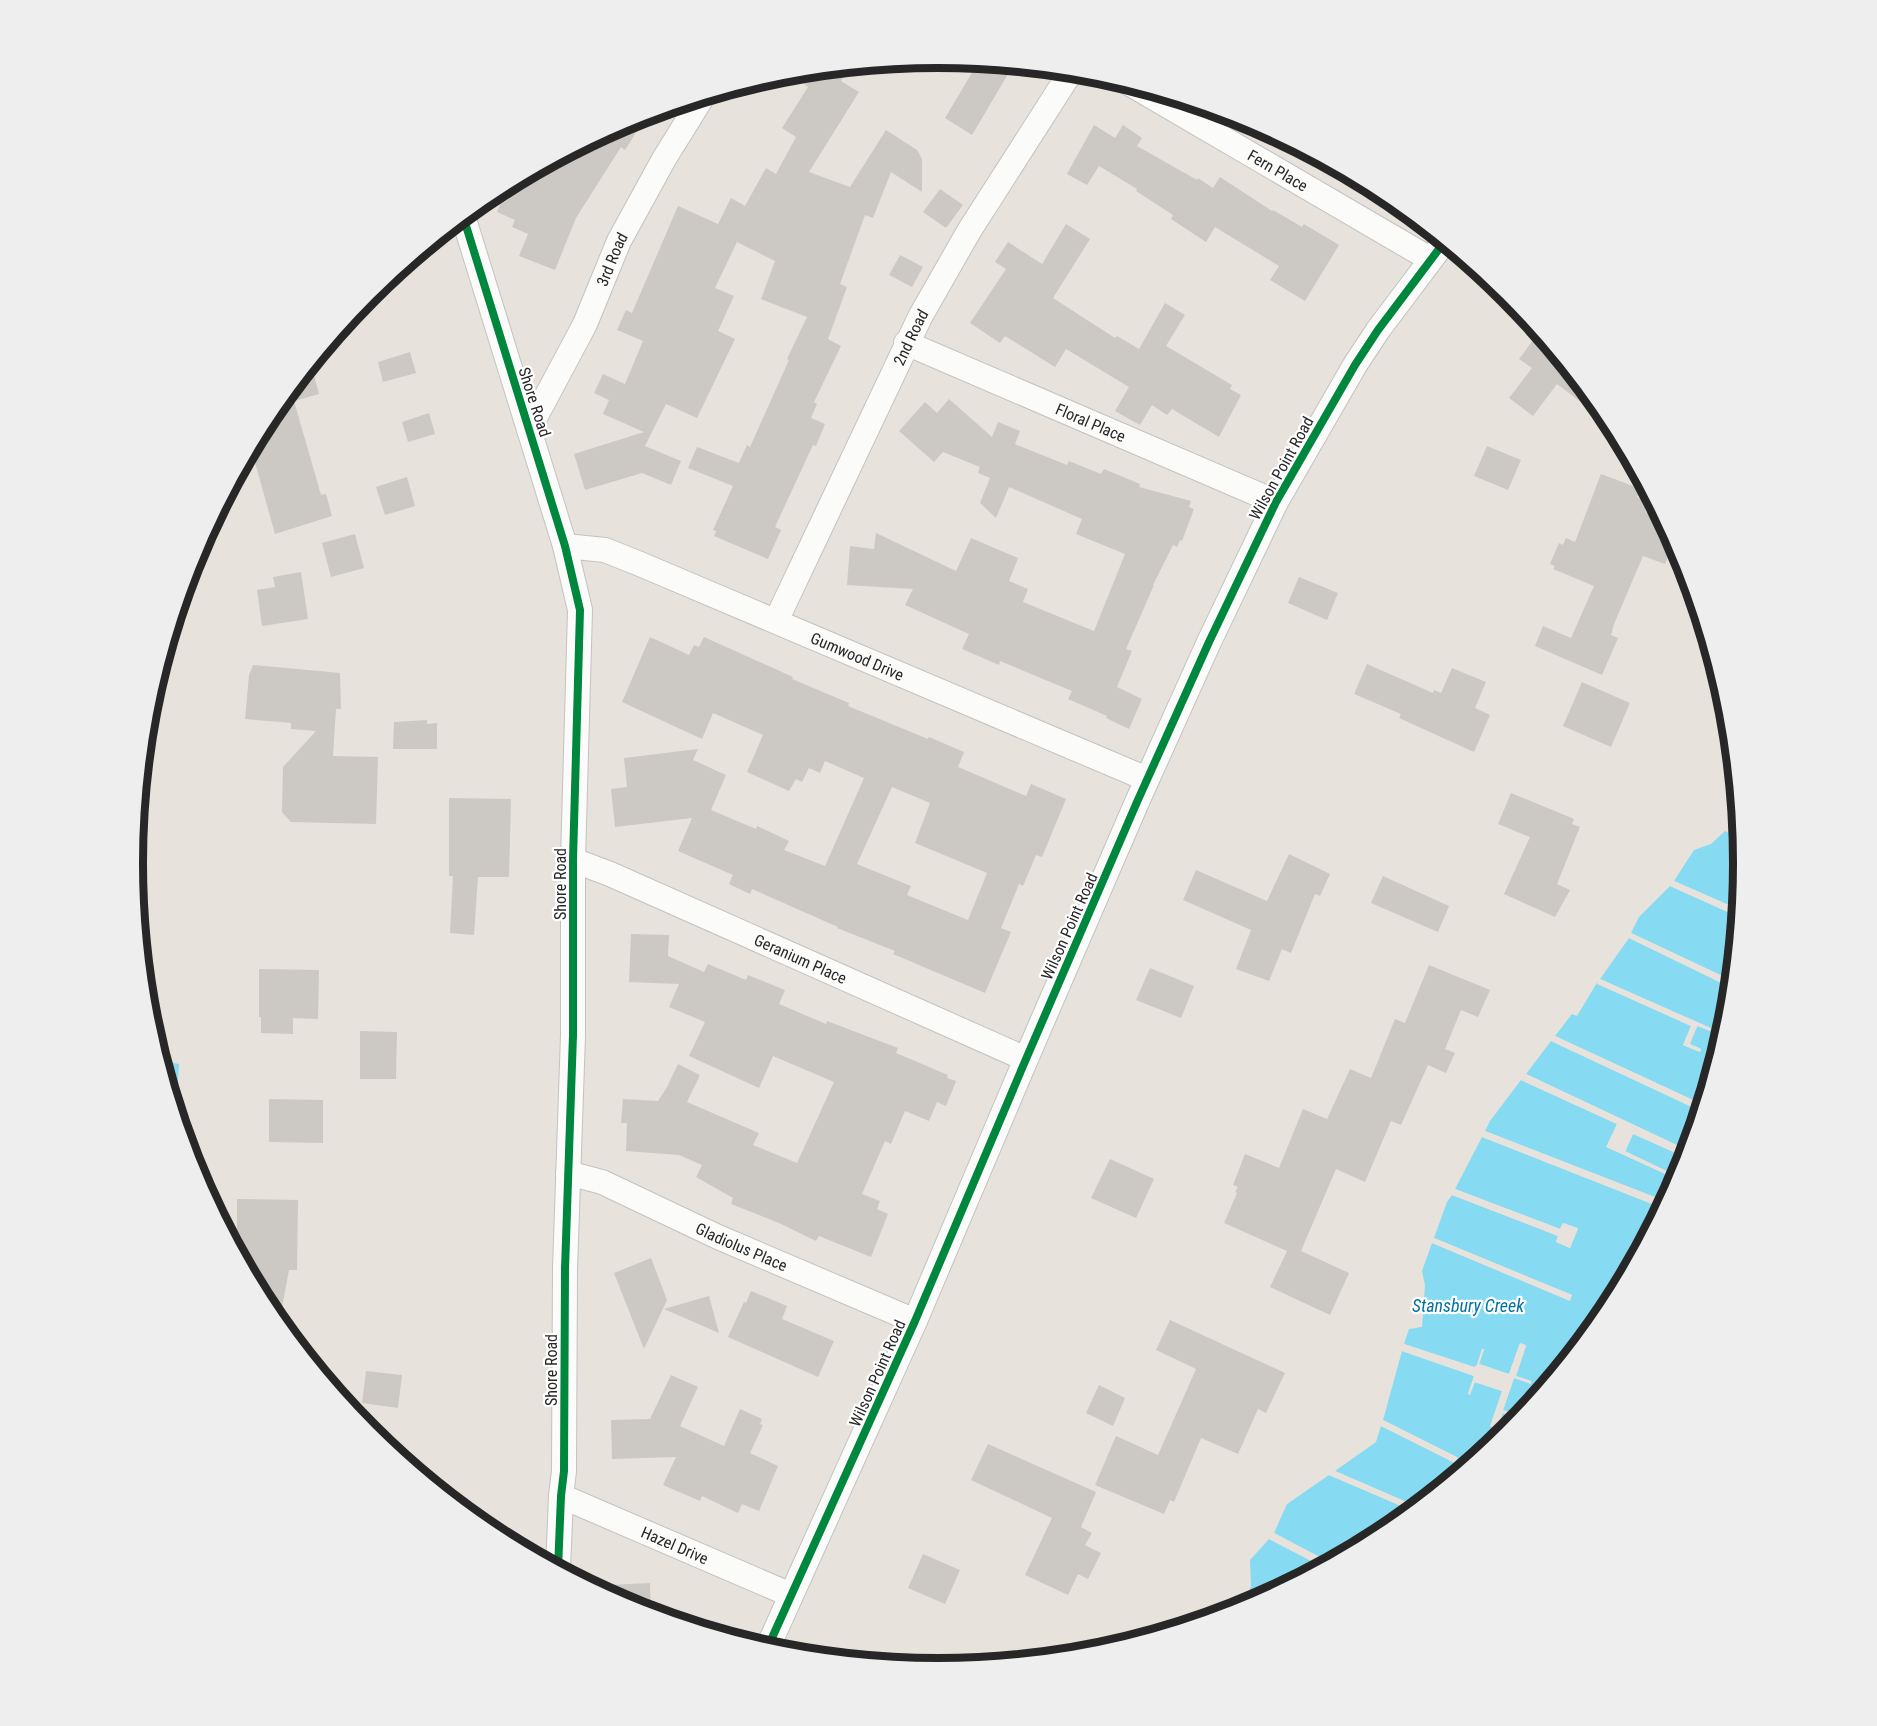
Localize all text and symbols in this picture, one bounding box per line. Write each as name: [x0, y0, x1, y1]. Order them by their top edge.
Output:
street label: Fern Place: [1244, 146, 1311, 196]
street label: 3rd Road: [593, 229, 632, 289]
street label: 2nd Road: [890, 306, 932, 368]
street label: Shore Road: [514, 365, 555, 439]
street label: Floral Place: [1053, 399, 1128, 446]
street label: Wilson Point Road: [1245, 413, 1318, 523]
street label: Gumwood Drive: [808, 629, 907, 685]
street label: Shore Road: [551, 848, 570, 920]
street label: Wilson Point Road: [1037, 870, 1102, 983]
street label: Geranium Place: [751, 930, 849, 988]
street label: Gladiolus Place: [692, 1219, 790, 1275]
water label: Stansbury Creek: [1412, 1295, 1525, 1316]
street label: Wilson Point Road: [845, 1317, 910, 1430]
street label: Shore Road: [542, 1334, 561, 1406]
street label: Hazel Drive: [638, 1523, 711, 1568]

